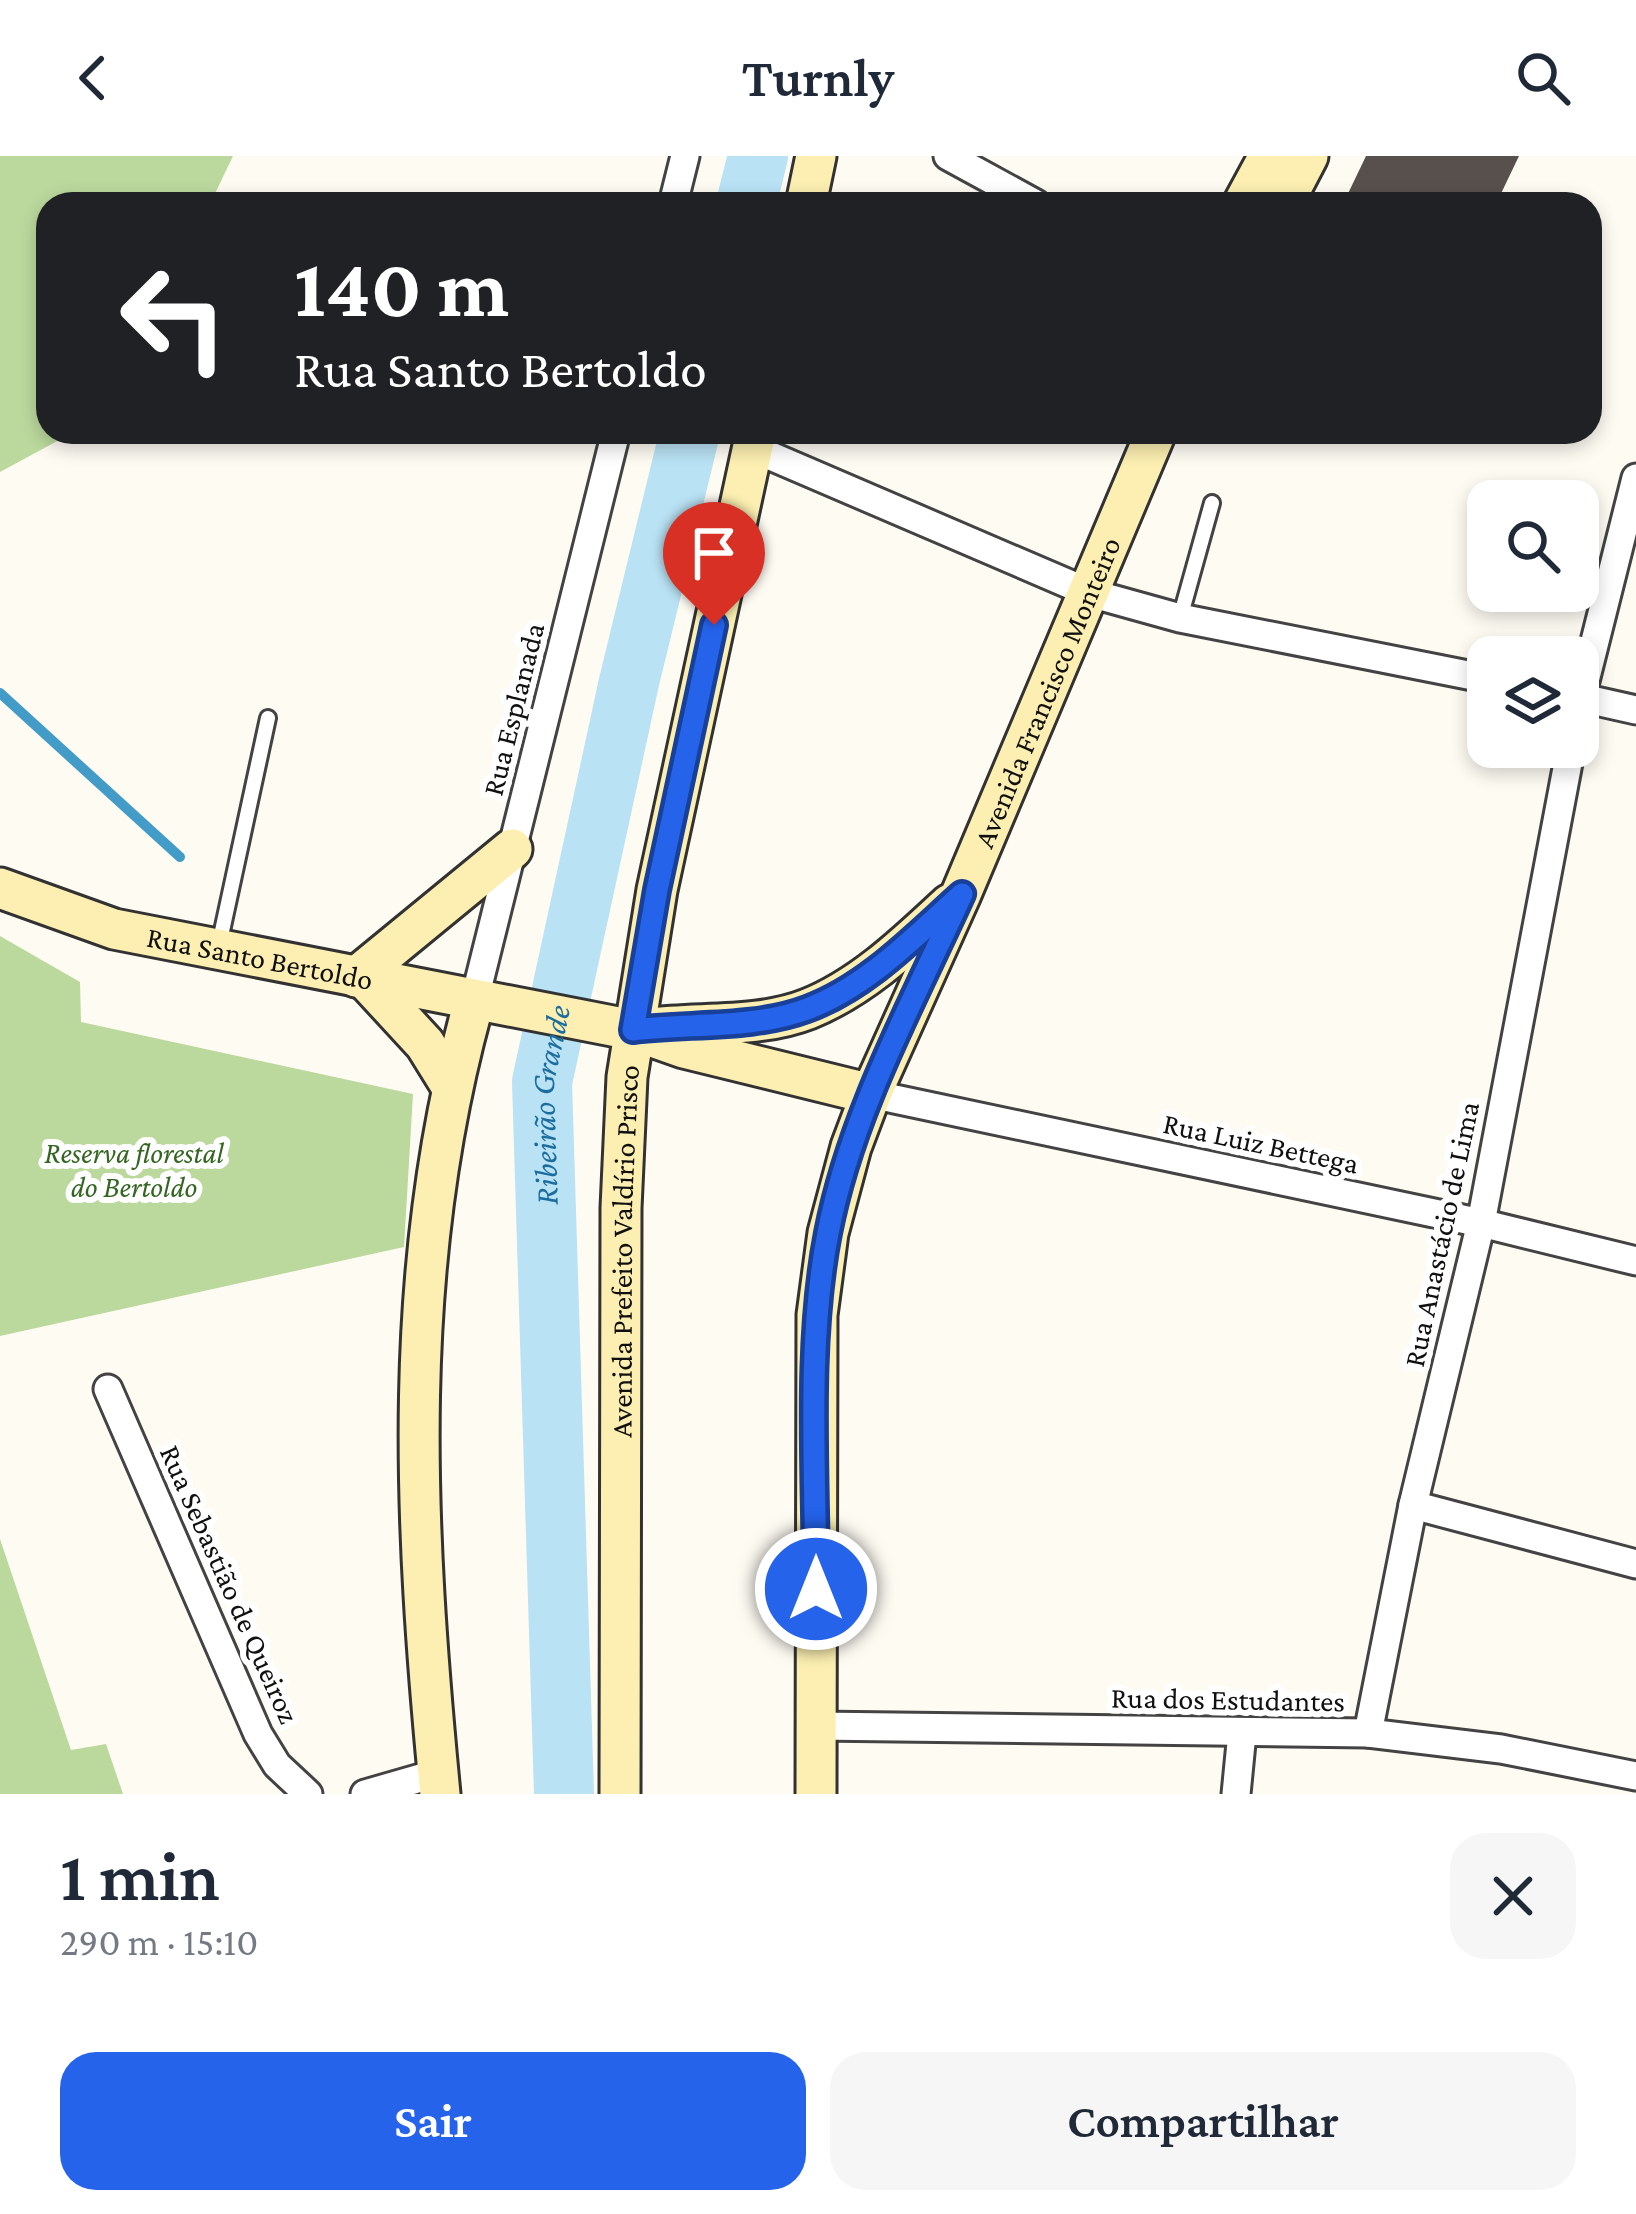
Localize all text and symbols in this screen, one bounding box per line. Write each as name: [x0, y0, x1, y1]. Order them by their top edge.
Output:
icon: back: [60, 45, 126, 111]
icon: search: [1510, 45, 1576, 111]
text: Turnly: [742, 48, 894, 108]
icon: left: [96, 240, 252, 396]
text: 140 m: [294, 241, 509, 334]
text: Rua Santo Bertoldo: [294, 339, 707, 399]
map controls: [1467, 480, 1599, 768]
button: search: [1467, 480, 1599, 612]
pin: [663, 502, 765, 625]
icon: arrive: [681, 520, 747, 586]
street label: Avenida Francisco Monteiro: [966, 532, 1126, 852]
street label: Rua Esplanada: [476, 619, 551, 799]
button: layers: [1467, 636, 1599, 768]
street label: Rua Santo Bertoldo: [144, 919, 376, 996]
water label: Ribeirão Grande: [523, 1001, 577, 1206]
street label: Avenida Prefeito Valdírio Prisco: [604, 1062, 645, 1438]
street label: Rua Anastácio de Lima: [1397, 1098, 1485, 1370]
street label: Rua Luiz Bettega: [1160, 1106, 1362, 1181]
park label: Reserva florestal do Bertoldo: [44, 1136, 224, 1203]
street label: Rua Sebastião de Queiroz: [154, 1440, 306, 1728]
position arrow: [753, 1526, 879, 1652]
street label: Rua dos Estudantes: [1111, 1680, 1345, 1718]
button: close: [1450, 1833, 1576, 1959]
text: 1 min: [60, 1835, 220, 1915]
text: 290 m · 15:10: [60, 1920, 258, 1963]
button: Sair: [60, 2052, 806, 2190]
button: Compartilhar: [830, 2052, 1576, 2190]

